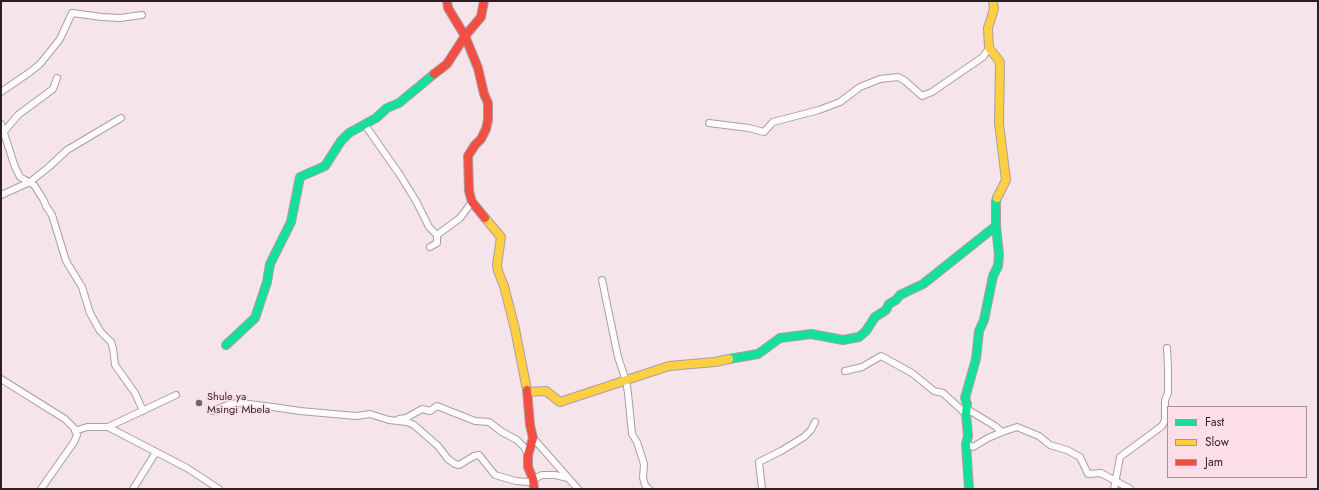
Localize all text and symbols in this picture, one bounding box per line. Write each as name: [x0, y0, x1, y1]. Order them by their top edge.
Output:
place label: Shule ya Msingi Mbela: [207, 390, 270, 416]
marker: Shule ya Msingi Mbela: [194, 398, 204, 408]
legend: [1167, 406, 1307, 478]
text: Fast: [1205, 413, 1224, 431]
text: Slow: [1205, 433, 1229, 451]
text: Jam: [1205, 453, 1223, 471]

